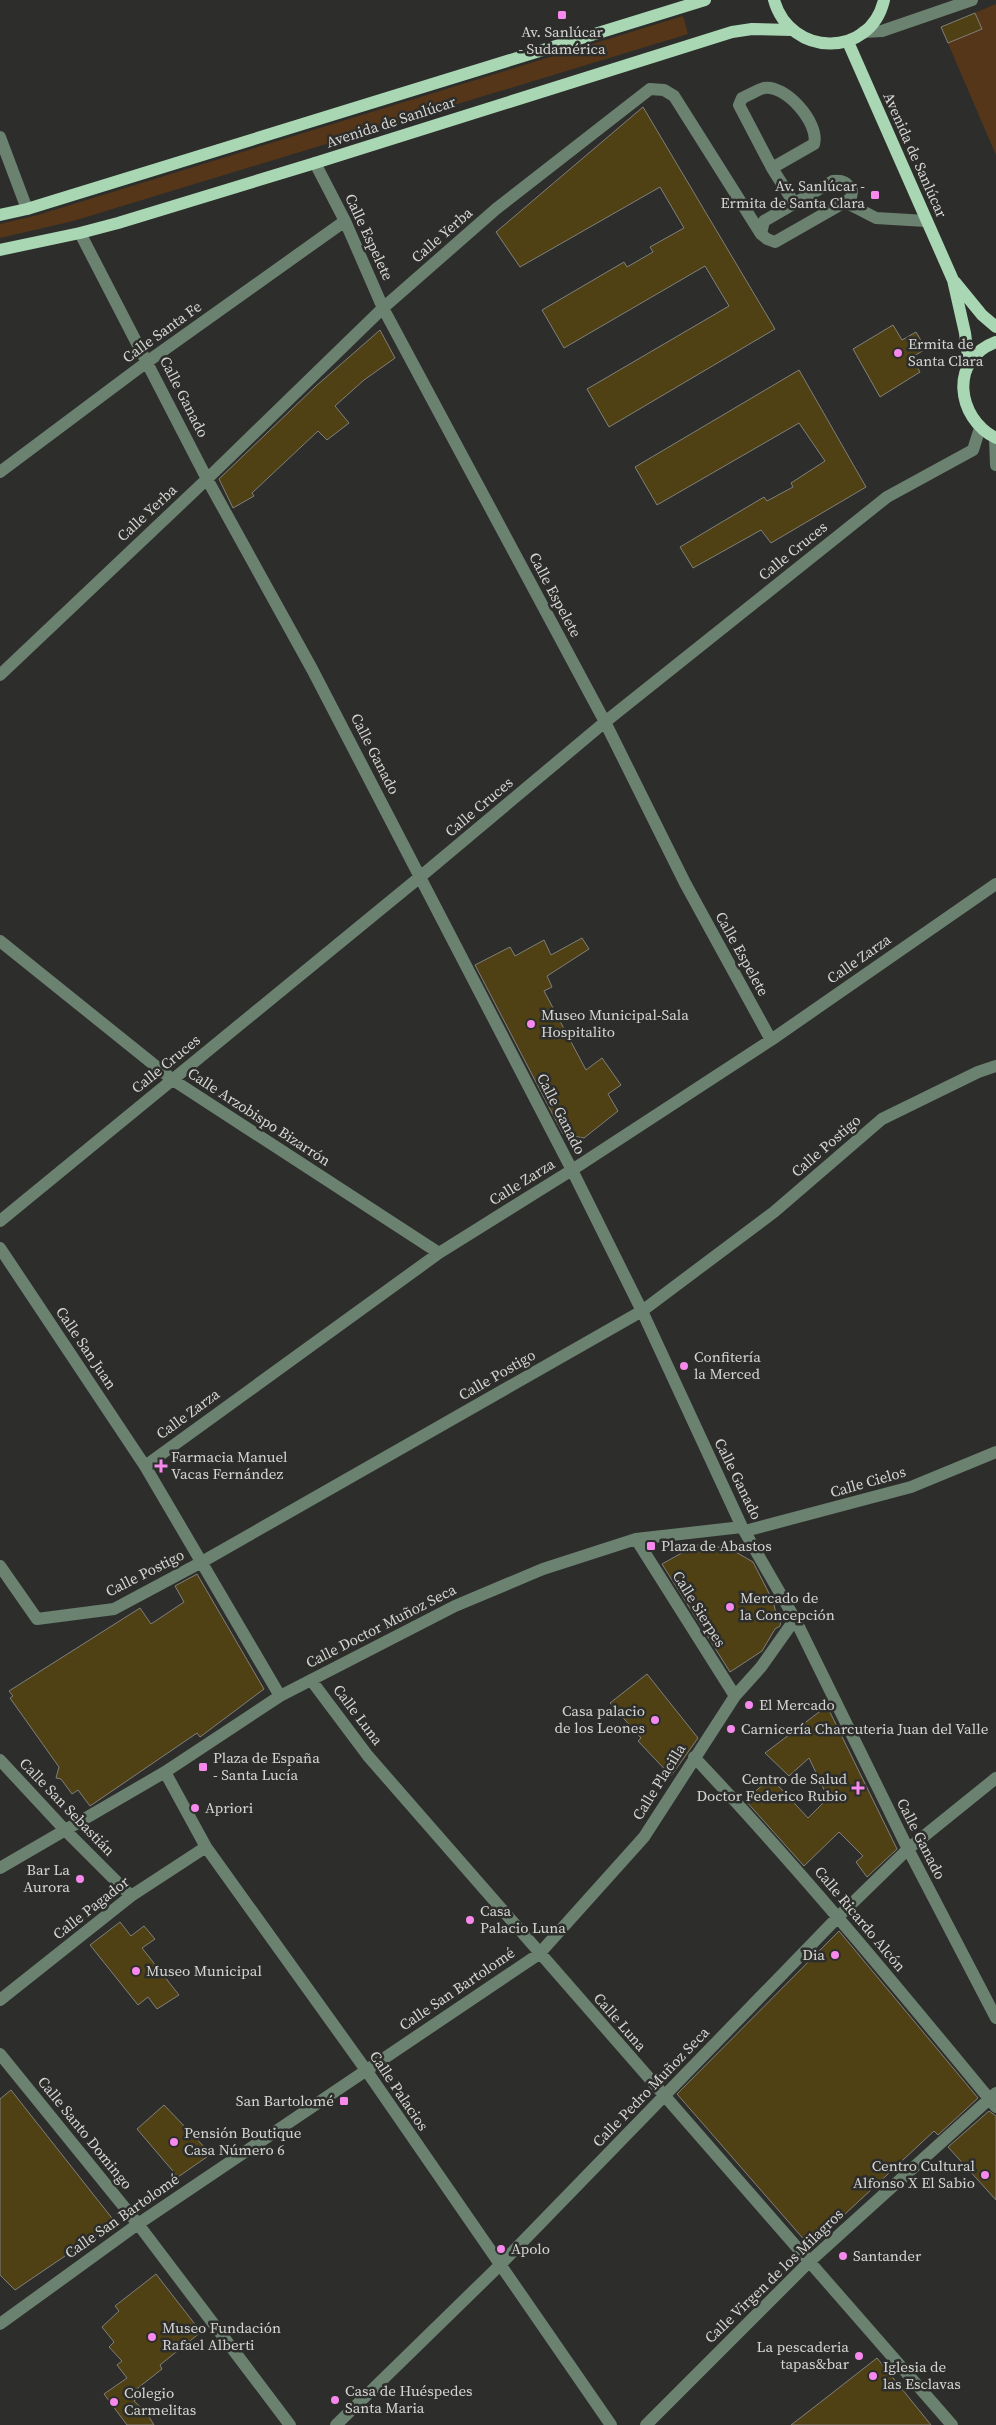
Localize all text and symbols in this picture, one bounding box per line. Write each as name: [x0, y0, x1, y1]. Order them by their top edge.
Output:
marker: Av. Sanlúcar - Sudamérica: [556, 9, 568, 21]
place label: Av. Sanlúcar - Sudamérica: [518, 21, 606, 59]
street label: Avenida de Sanlúcar: [878, 89, 953, 221]
street label: Avenida de Sanlúcar: [323, 90, 459, 152]
place label: Av. Sanlúcar - Ermita de Santa Clara: [721, 175, 865, 213]
marker: Av. Sanlúcar - Ermita de Santa Clara: [869, 189, 881, 201]
street label: Calle Espelete: [340, 190, 399, 284]
street label: Calle Yerba: [406, 202, 477, 267]
street label: Calle Santa Fe: [118, 296, 206, 367]
place label: Ermita de Santa Clara: [908, 333, 984, 371]
marker: Ermita de Santa Clara: [892, 347, 904, 359]
street label: Calle Ganado: [155, 353, 214, 441]
street label: Calle Yerba: [112, 479, 182, 546]
street label: Calle Cruces: [754, 516, 832, 585]
street label: Calle Espelete: [524, 549, 587, 641]
street label: Calle Ganado: [346, 710, 405, 798]
street label: Calle Cruces: [440, 772, 517, 841]
street label: Calle Espelete: [711, 908, 774, 1000]
street label: Calle Zarza: [822, 929, 895, 988]
place label: Museo Municipal-Sala Hospitalito: [541, 1004, 689, 1042]
marker: Museo Municipal-Sala Hospitalito: [525, 1018, 537, 1030]
street label: Calle Cruces: [127, 1029, 205, 1098]
street label: Calle Arzobispo Bizarrón: [184, 1062, 335, 1171]
street label: Calle Ganado: [532, 1070, 591, 1158]
street label: Calle Postigo: [786, 1110, 865, 1182]
street label: Calle Zarza: [485, 1153, 559, 1210]
street label: Calle San Juan: [51, 1302, 122, 1393]
street label: Calle Postigo: [454, 1344, 539, 1405]
place label: Confitería la Merced: [694, 1346, 761, 1384]
marker: Confitería la Merced: [678, 1360, 690, 1372]
street label: Calle Zarza: [152, 1383, 224, 1444]
street label: Calle Ganado: [710, 1434, 767, 1523]
place label: Farmacia Manuel Vacas Fernández: [171, 1446, 288, 1484]
marker: Farmacia Manuel Vacas Fernández: [155, 1460, 167, 1472]
street label: Calle Cielos: [828, 1461, 908, 1502]
place label: Plaza de Abastos: [661, 1535, 772, 1556]
marker: Plaza de Abastos: [645, 1540, 657, 1552]
street label: Calle Postigo: [102, 1544, 188, 1601]
street label: Calle Sierpes: [668, 1567, 731, 1651]
street label: Calle Doctor Muñoz Seca: [302, 1578, 460, 1673]
place label: Mercado de la Concepción: [740, 1587, 835, 1625]
marker: Mercado de la Concepción: [724, 1601, 736, 1613]
street label: Calle Luna: [329, 1680, 388, 1750]
place label: El Mercado: [759, 1694, 835, 1715]
marker: El Mercado: [743, 1699, 755, 1711]
place label: Casa palacio de los Leones: [555, 1700, 645, 1738]
marker: Casa palacio de los Leones: [649, 1714, 661, 1726]
place label: Carnicería Charcuteria Juan del Valle: [741, 1718, 989, 1739]
marker: Carnicería Charcuteria Juan del Valle: [725, 1723, 737, 1735]
street label: Calle Placilla: [627, 1739, 691, 1824]
place label: Plaza de España - Santa Lucía: [213, 1747, 320, 1785]
street label: Calle San Sebastián: [15, 1753, 120, 1860]
marker: Plaza de España - Santa Lucía: [197, 1761, 209, 1773]
place label: Centro de Salud Doctor Federico Rubio: [696, 1768, 847, 1806]
marker: Centro de Salud Doctor Federico Rubio: [851, 1781, 865, 1795]
street label: Calle Ganado: [892, 1795, 951, 1883]
place label: Apriori: [205, 1797, 253, 1818]
marker: Apriori: [189, 1802, 201, 1814]
place label: Bar La Aurora: [23, 1859, 70, 1897]
street label: Calle Ricardo Alcón: [810, 1861, 911, 1976]
street label: Calle Pagador: [48, 1871, 134, 1944]
marker: Bar La Aurora: [74, 1873, 86, 1885]
place label: Casa Palacio Luna: [480, 1900, 566, 1938]
marker: Casa Palacio Luna: [464, 1914, 476, 1926]
street label: Calle San Bartolomé: [395, 1942, 519, 2035]
place label: Dia: [802, 1944, 825, 1965]
marker: Dia: [829, 1949, 841, 1961]
place label: Museo Municipal: [146, 1960, 262, 1981]
marker: Museo Municipal: [130, 1965, 142, 1977]
street label: Calle Luna: [589, 1988, 652, 2056]
street label: Calle Pedro Muñoz Seca: [588, 2022, 714, 2151]
street label: Calle Palacios: [365, 2047, 434, 2135]
street label: Calle Santo Domingo: [33, 2072, 138, 2194]
place label: San Bartolomé: [236, 2090, 334, 2111]
marker: San Bartolomé: [338, 2095, 350, 2107]
place label: Pensión Boutique Casa Número 6: [184, 2122, 302, 2160]
marker: Pensión Boutique Casa Número 6: [168, 2136, 180, 2148]
place label: Centro Cultural Alfonso X El Sabio: [853, 2155, 976, 2193]
street label: Calle San Bartolomé: [60, 2168, 184, 2263]
marker: Centro Cultural Alfonso X El Sabio: [979, 2169, 991, 2181]
street label: Calle Virgen de los Milagros: [700, 2204, 848, 2348]
place label: Apolo: [511, 2238, 550, 2259]
marker: Apolo: [495, 2243, 507, 2255]
place label: Santander: [853, 2245, 922, 2266]
marker: Santander: [837, 2250, 849, 2262]
place label: Museo Fundación Rafael Alberti: [162, 2317, 281, 2355]
marker: Museo Fundación Rafael Alberti: [146, 2331, 158, 2343]
place label: La pescaderia tapas&bar: [756, 2336, 850, 2374]
marker: La pescaderia tapas&bar: [853, 2350, 865, 2362]
place label: Iglesia de las Esclavas: [883, 2356, 961, 2394]
marker: Iglesia de las Esclavas: [867, 2370, 879, 2382]
place label: Casa de Huéspedes Santa Maria: [345, 2380, 473, 2418]
place label: Colegio Carmelitas: [124, 2382, 196, 2420]
marker: Casa de Huéspedes Santa Maria: [329, 2394, 341, 2406]
marker: Colegio Carmelitas: [108, 2396, 120, 2408]

